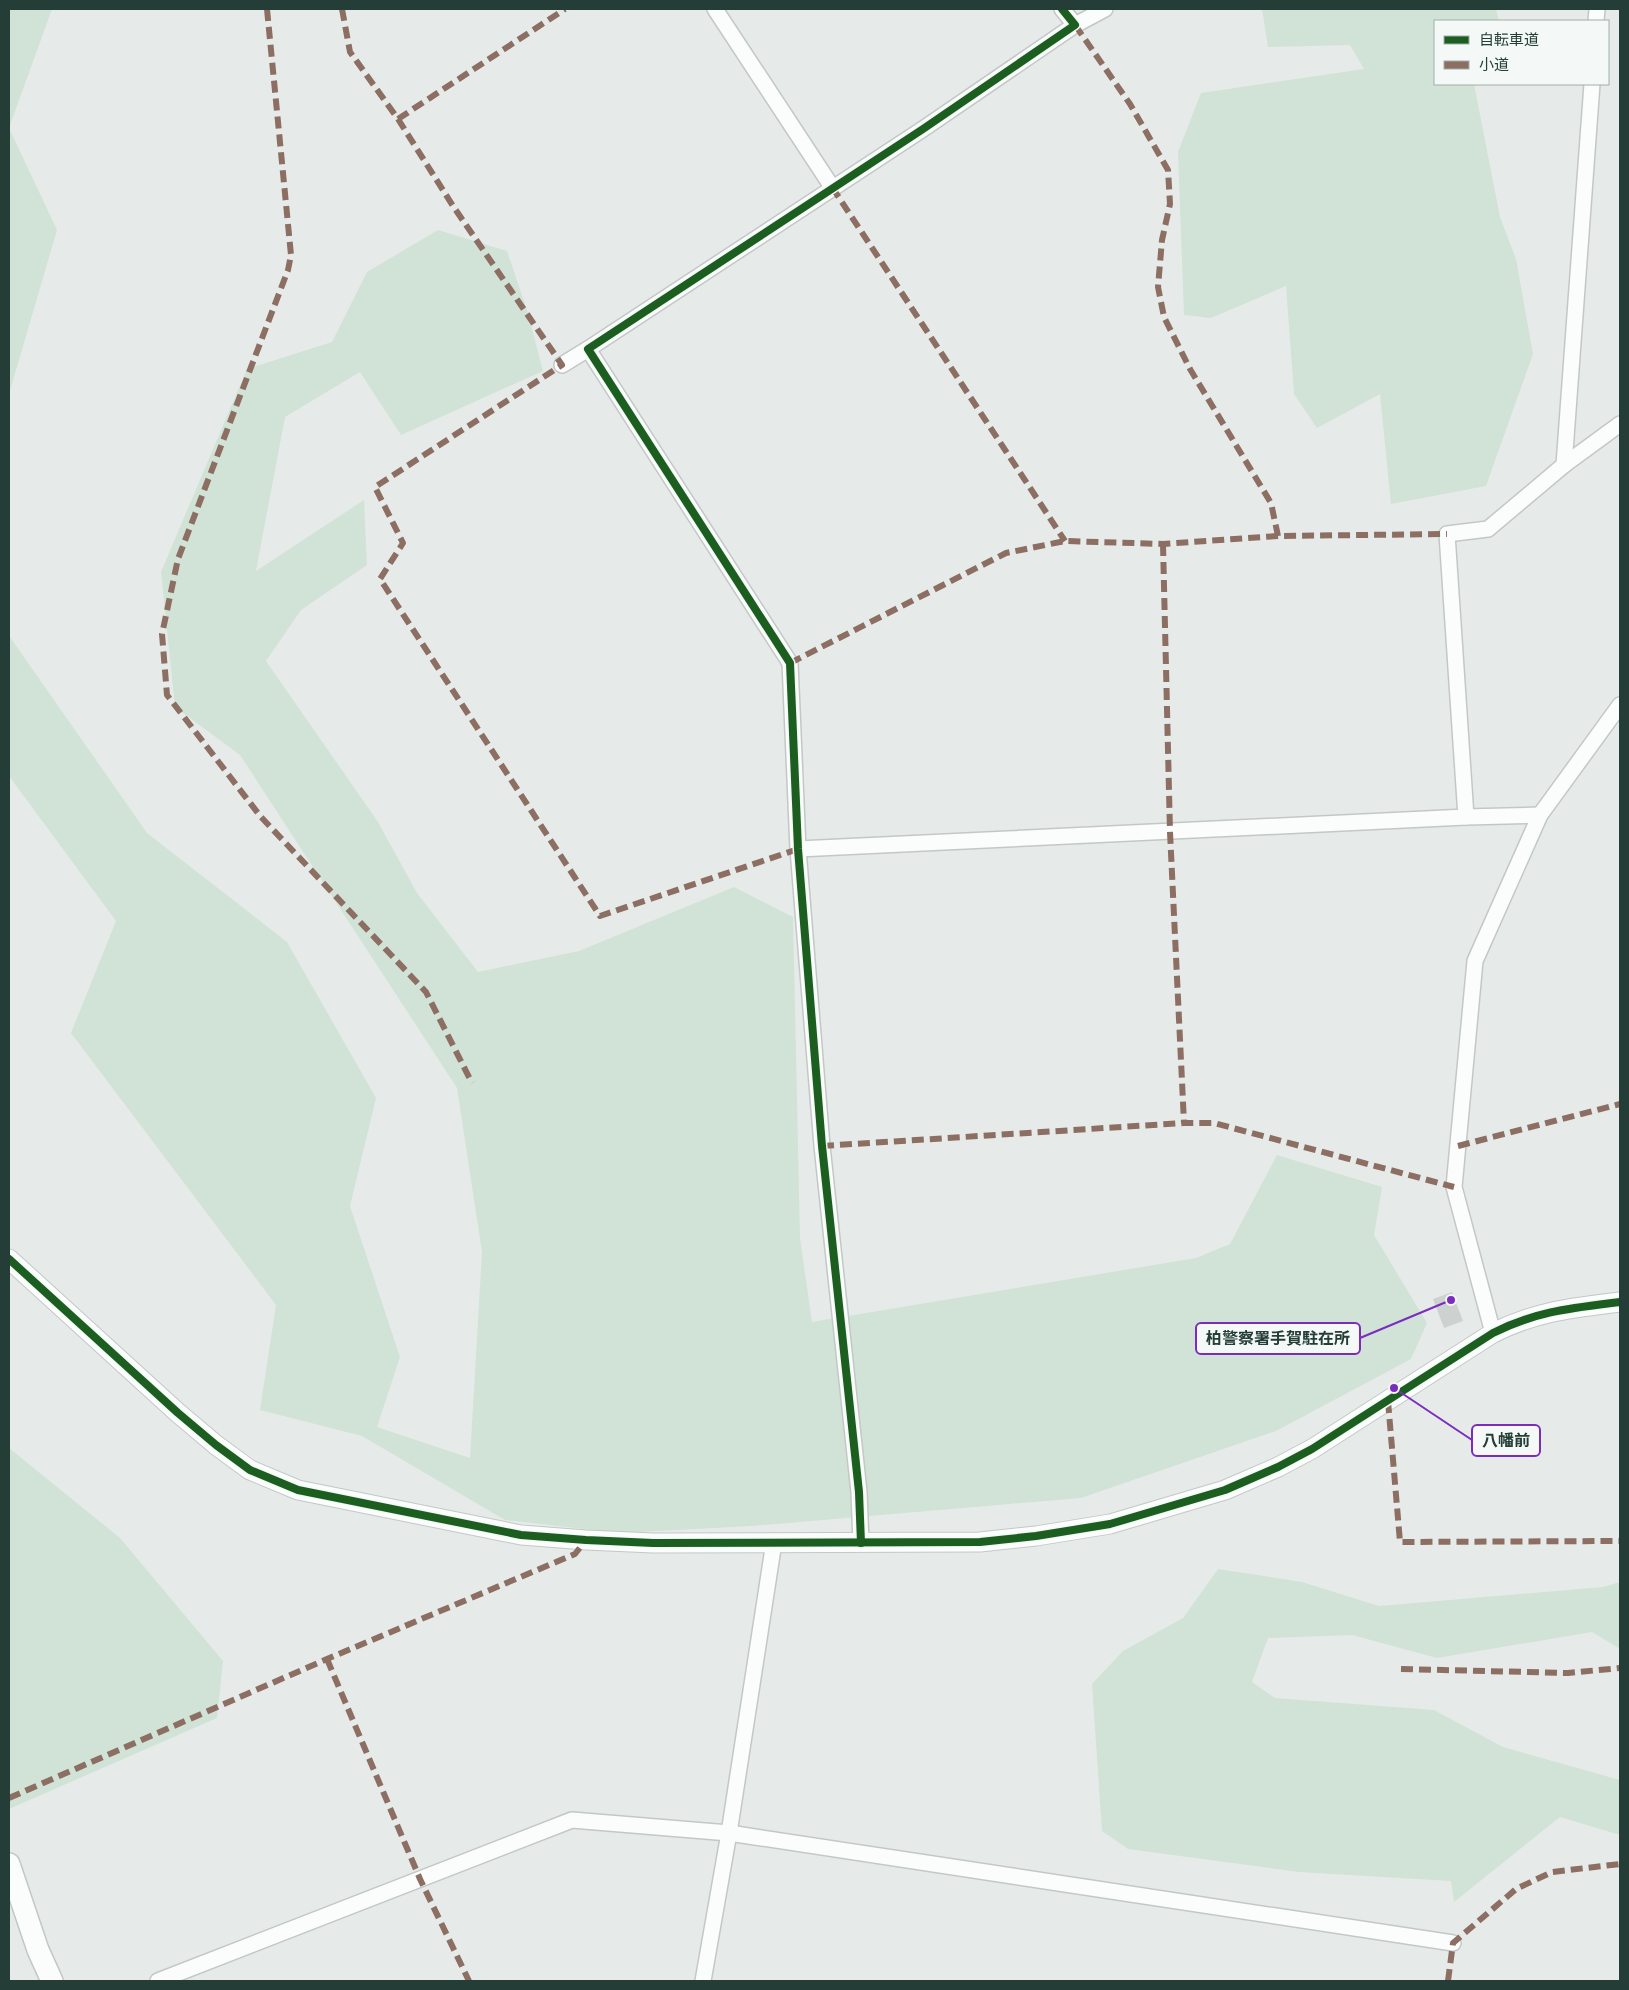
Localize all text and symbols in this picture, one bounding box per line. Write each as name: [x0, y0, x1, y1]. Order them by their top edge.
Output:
legend: [1434, 20, 1609, 85]
text: 自転車道: [1479, 30, 1539, 49]
text: 小道: [1479, 55, 1509, 74]
callout: 柏警察署手賀駐在所: [1196, 1323, 1360, 1354]
text: 柏警察署手賀駐在所: [1206, 1328, 1350, 1348]
callout: 八幡前: [1472, 1425, 1540, 1456]
text: 八幡前: [1482, 1430, 1530, 1450]

